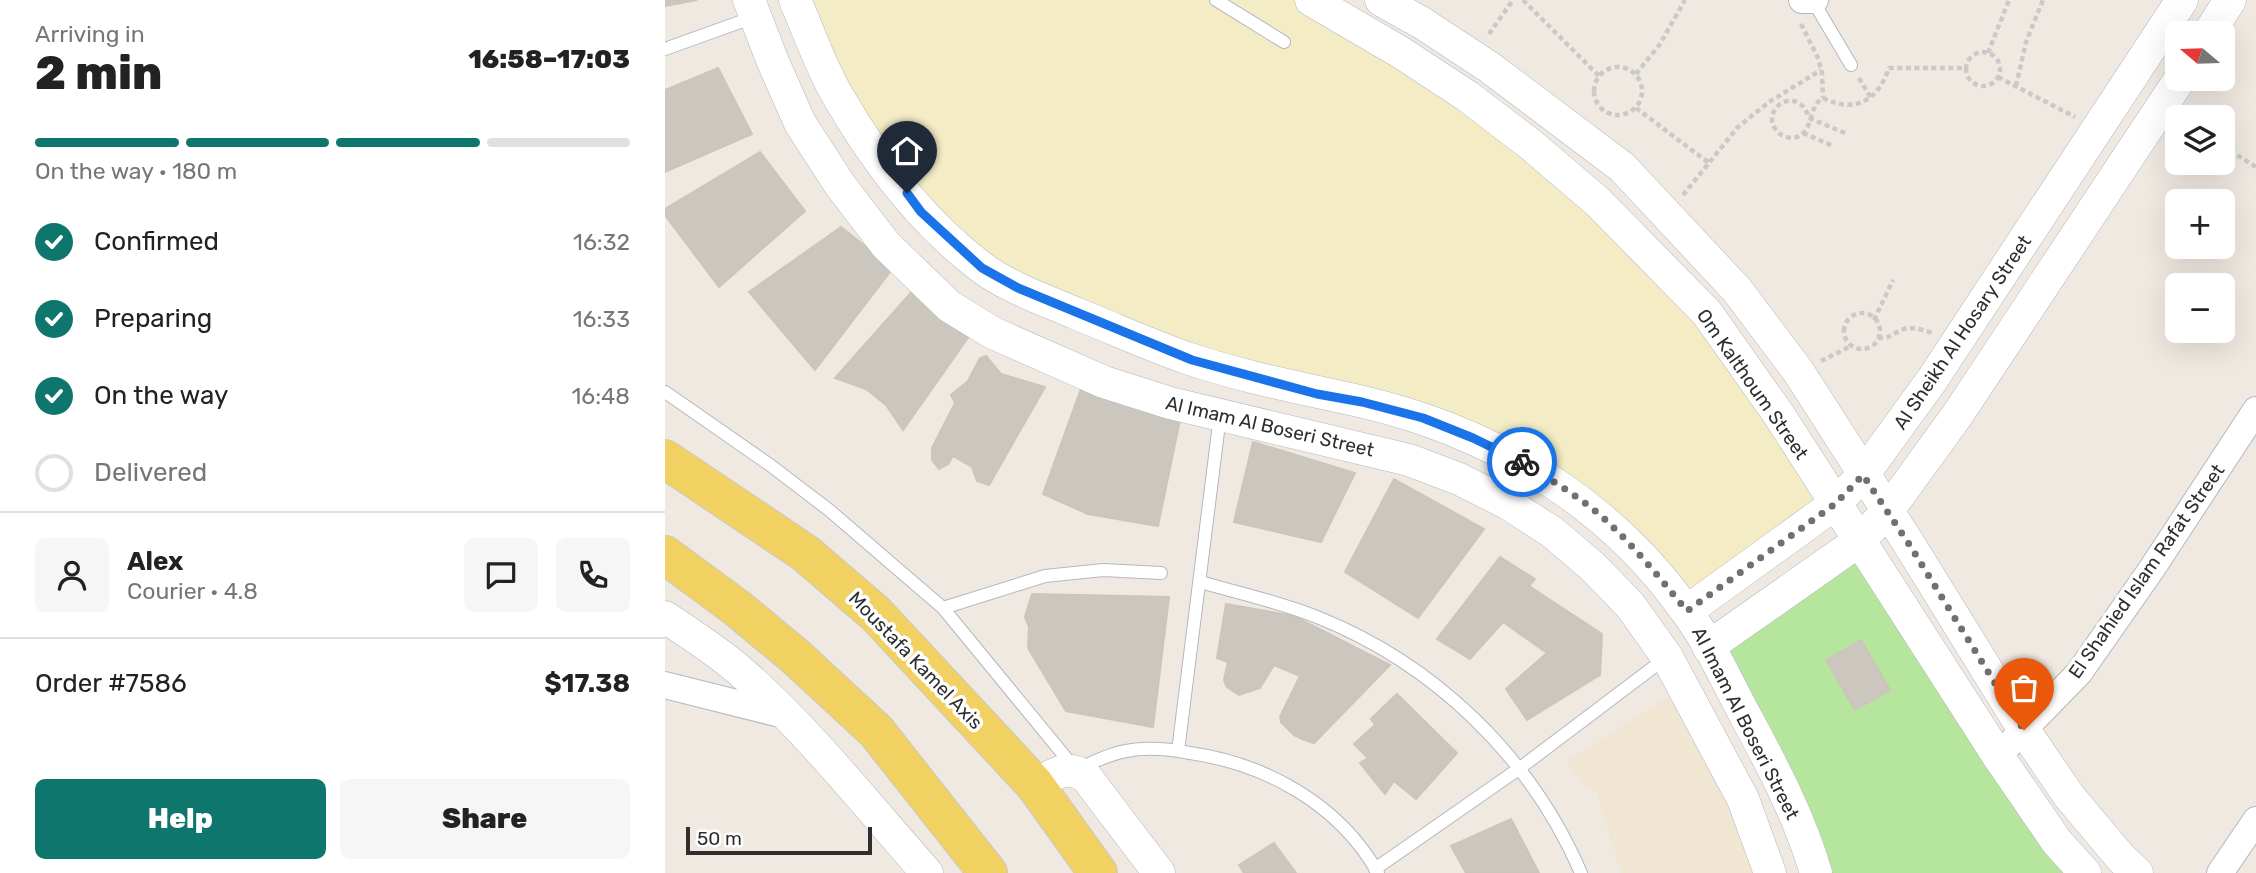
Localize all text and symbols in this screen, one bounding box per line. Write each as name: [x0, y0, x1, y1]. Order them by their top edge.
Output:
text: Arriving in: [35, 20, 145, 48]
north arrow: [2165, 21, 2235, 91]
map controls: [2165, 21, 2235, 343]
text: 16:58–17:03: [468, 44, 630, 75]
text: 2 min: [35, 46, 162, 101]
button: layers: [2165, 105, 2235, 175]
pin: [877, 121, 937, 193]
icon: home: [888, 132, 926, 170]
text: On the way · 180 m: [35, 157, 237, 185]
button: +: [2165, 189, 2235, 259]
icon: check: [35, 223, 73, 261]
text: Confirmed: [94, 226, 219, 257]
text: 16:32: [573, 228, 630, 256]
street label: Al Sheikh Al Hosary Street: [1889, 230, 2036, 434]
button: −: [2165, 273, 2235, 343]
icon: check: [35, 300, 73, 338]
text: Preparing: [94, 303, 212, 334]
text: 16:33: [573, 305, 630, 333]
street label: Om Kalthoum Street: [1692, 305, 1814, 465]
icon: check: [35, 377, 73, 415]
text: On the way: [94, 380, 228, 411]
text: 16:48: [571, 382, 630, 410]
street label: Al Imam Al Boseri Street: [1164, 391, 1377, 462]
courier: [1487, 427, 1557, 497]
icon: bike: [1503, 443, 1541, 481]
text: Delivered: [94, 457, 207, 488]
street label: El Shahied Islam Rafat Street: [2063, 459, 2230, 683]
button: person: [35, 538, 109, 612]
button: chat: [464, 538, 538, 612]
button: phone: [556, 538, 630, 612]
text: Alex: [127, 546, 183, 577]
text: Courier · 4.8: [127, 577, 258, 605]
street label: Moustafa Kamel Axis: [844, 587, 987, 734]
street label: Al Imam Al Boseri Street: [1687, 623, 1804, 824]
pin: [1994, 658, 2054, 730]
text: Order #7586: [35, 668, 187, 699]
text: $17.38: [544, 668, 630, 699]
icon: bag: [2005, 669, 2043, 707]
button: Help: [35, 779, 326, 859]
button: Share: [340, 779, 630, 859]
scale bar: [686, 824, 871, 856]
text: 50 m: [697, 827, 742, 850]

